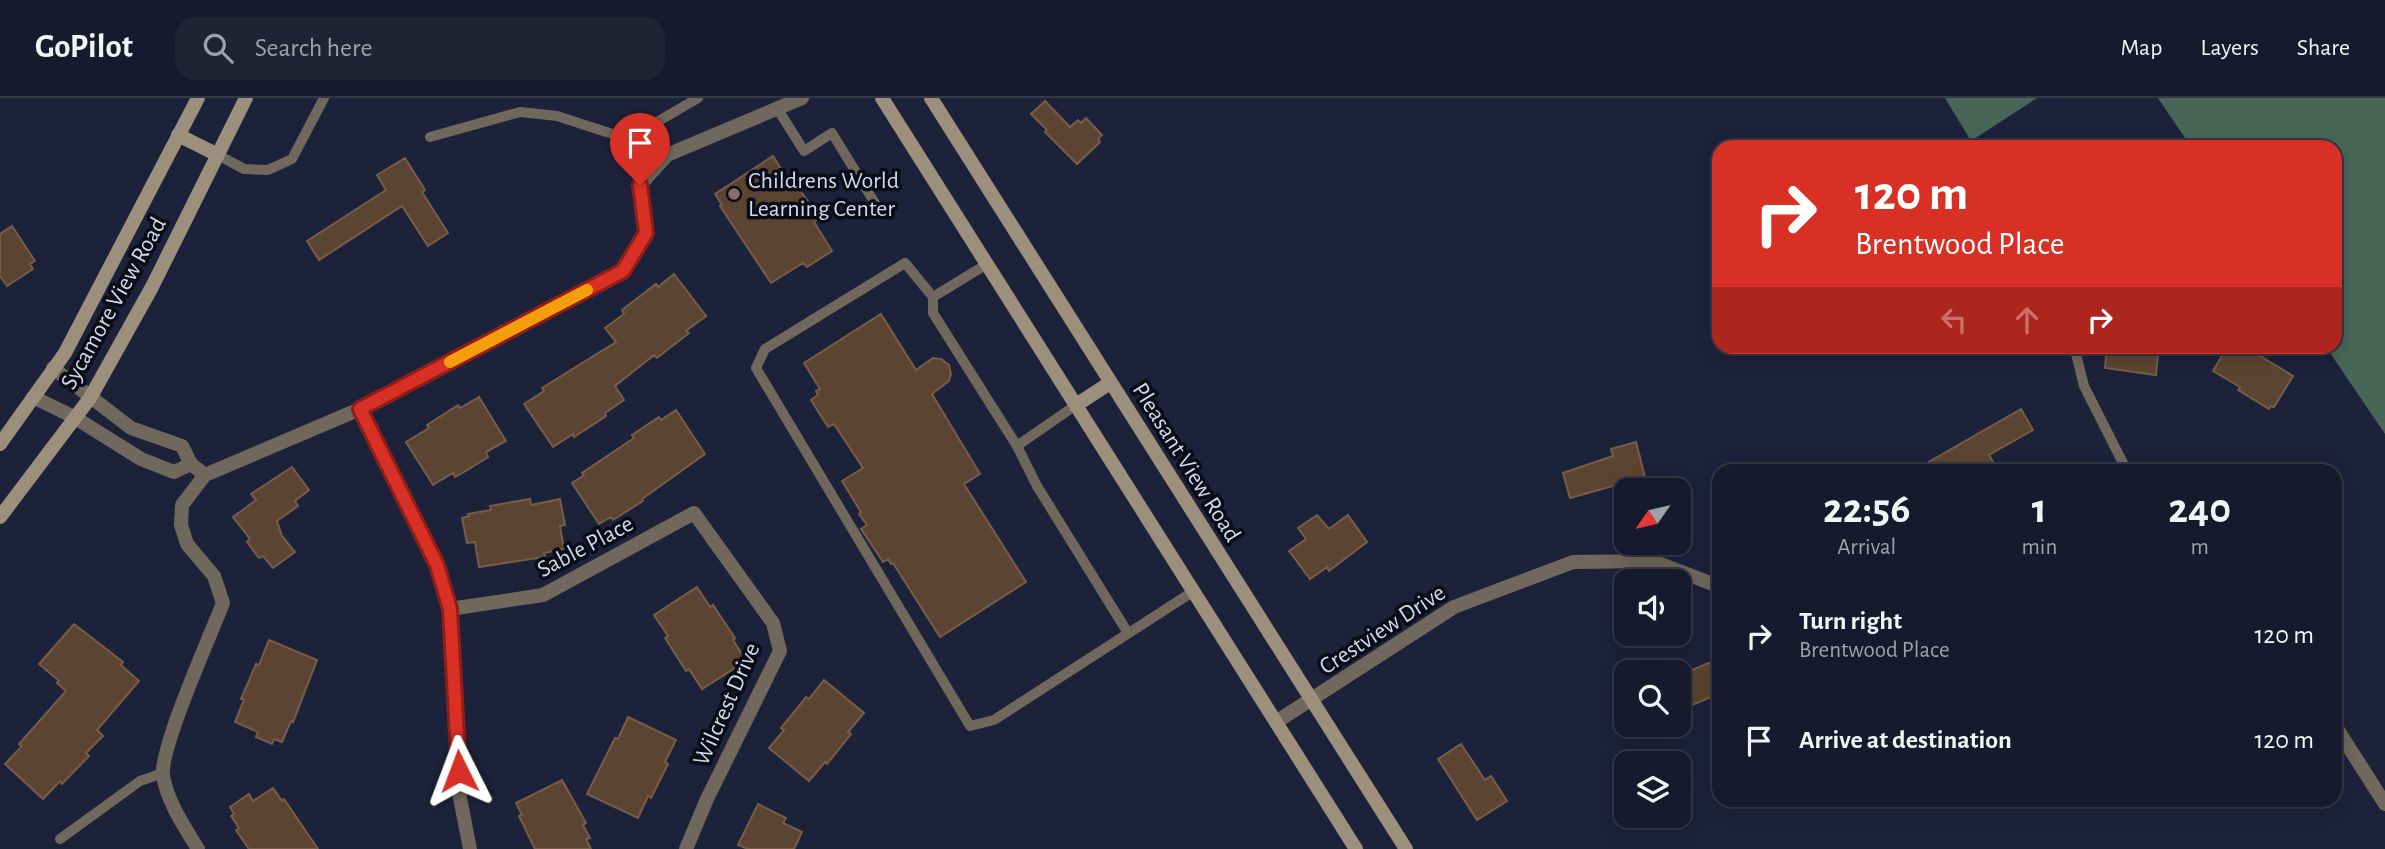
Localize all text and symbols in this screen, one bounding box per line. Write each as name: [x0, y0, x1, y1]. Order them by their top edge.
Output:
search box: [175, 17, 665, 80]
icon: search: [199, 29, 237, 67]
text: GoPilot: [35, 31, 133, 64]
text: Search here: [255, 35, 372, 61]
text: Map: [2120, 36, 2162, 60]
text: Layers: [2200, 36, 2259, 60]
text: Share: [2297, 36, 2350, 60]
pin: [610, 113, 670, 185]
icon: arrive: [621, 124, 659, 162]
icon: right: [1740, 168, 1831, 259]
place label: Childrens World Learning Center: [748, 169, 899, 221]
text: 120 m: [1855, 170, 1968, 219]
marker: Childrens World Learning Center: [726, 186, 742, 202]
street label: Sycamore View Road: [57, 214, 171, 393]
text: Brentwood Place: [1855, 228, 2064, 260]
icon: left: [1935, 301, 1973, 339]
icon: ahead: [2008, 301, 2046, 339]
icon: right: [2081, 301, 2119, 339]
street label: Pleasant View Road: [1128, 379, 1245, 546]
north arrow: [1614, 478, 1690, 555]
map controls: [1614, 478, 1691, 828]
text: 22:56: [1823, 488, 1911, 530]
text: 1: [2032, 488, 2047, 530]
text: 240: [2168, 488, 2231, 530]
street label: Sable Place: [533, 512, 637, 582]
text: Arrival: [1837, 536, 1896, 559]
text: min: [2021, 536, 2057, 559]
text: m: [2190, 536, 2209, 559]
button: sound: [1614, 569, 1691, 646]
street label: Crestview Drive: [1315, 580, 1450, 679]
text: Turn right: [1799, 608, 1902, 634]
icon: right: [1740, 617, 1778, 655]
text: 120 m: [2254, 622, 2314, 648]
text: Brentwood Place: [1799, 639, 1950, 662]
street label: Wilcrest Drive: [689, 640, 765, 769]
button: search: [1614, 660, 1691, 737]
icon: arrive: [1740, 722, 1778, 760]
text: Arrive at destination: [1799, 727, 2012, 753]
text: 120 m: [2254, 727, 2314, 753]
position arrow: [422, 734, 496, 808]
button: layers: [1614, 751, 1691, 828]

